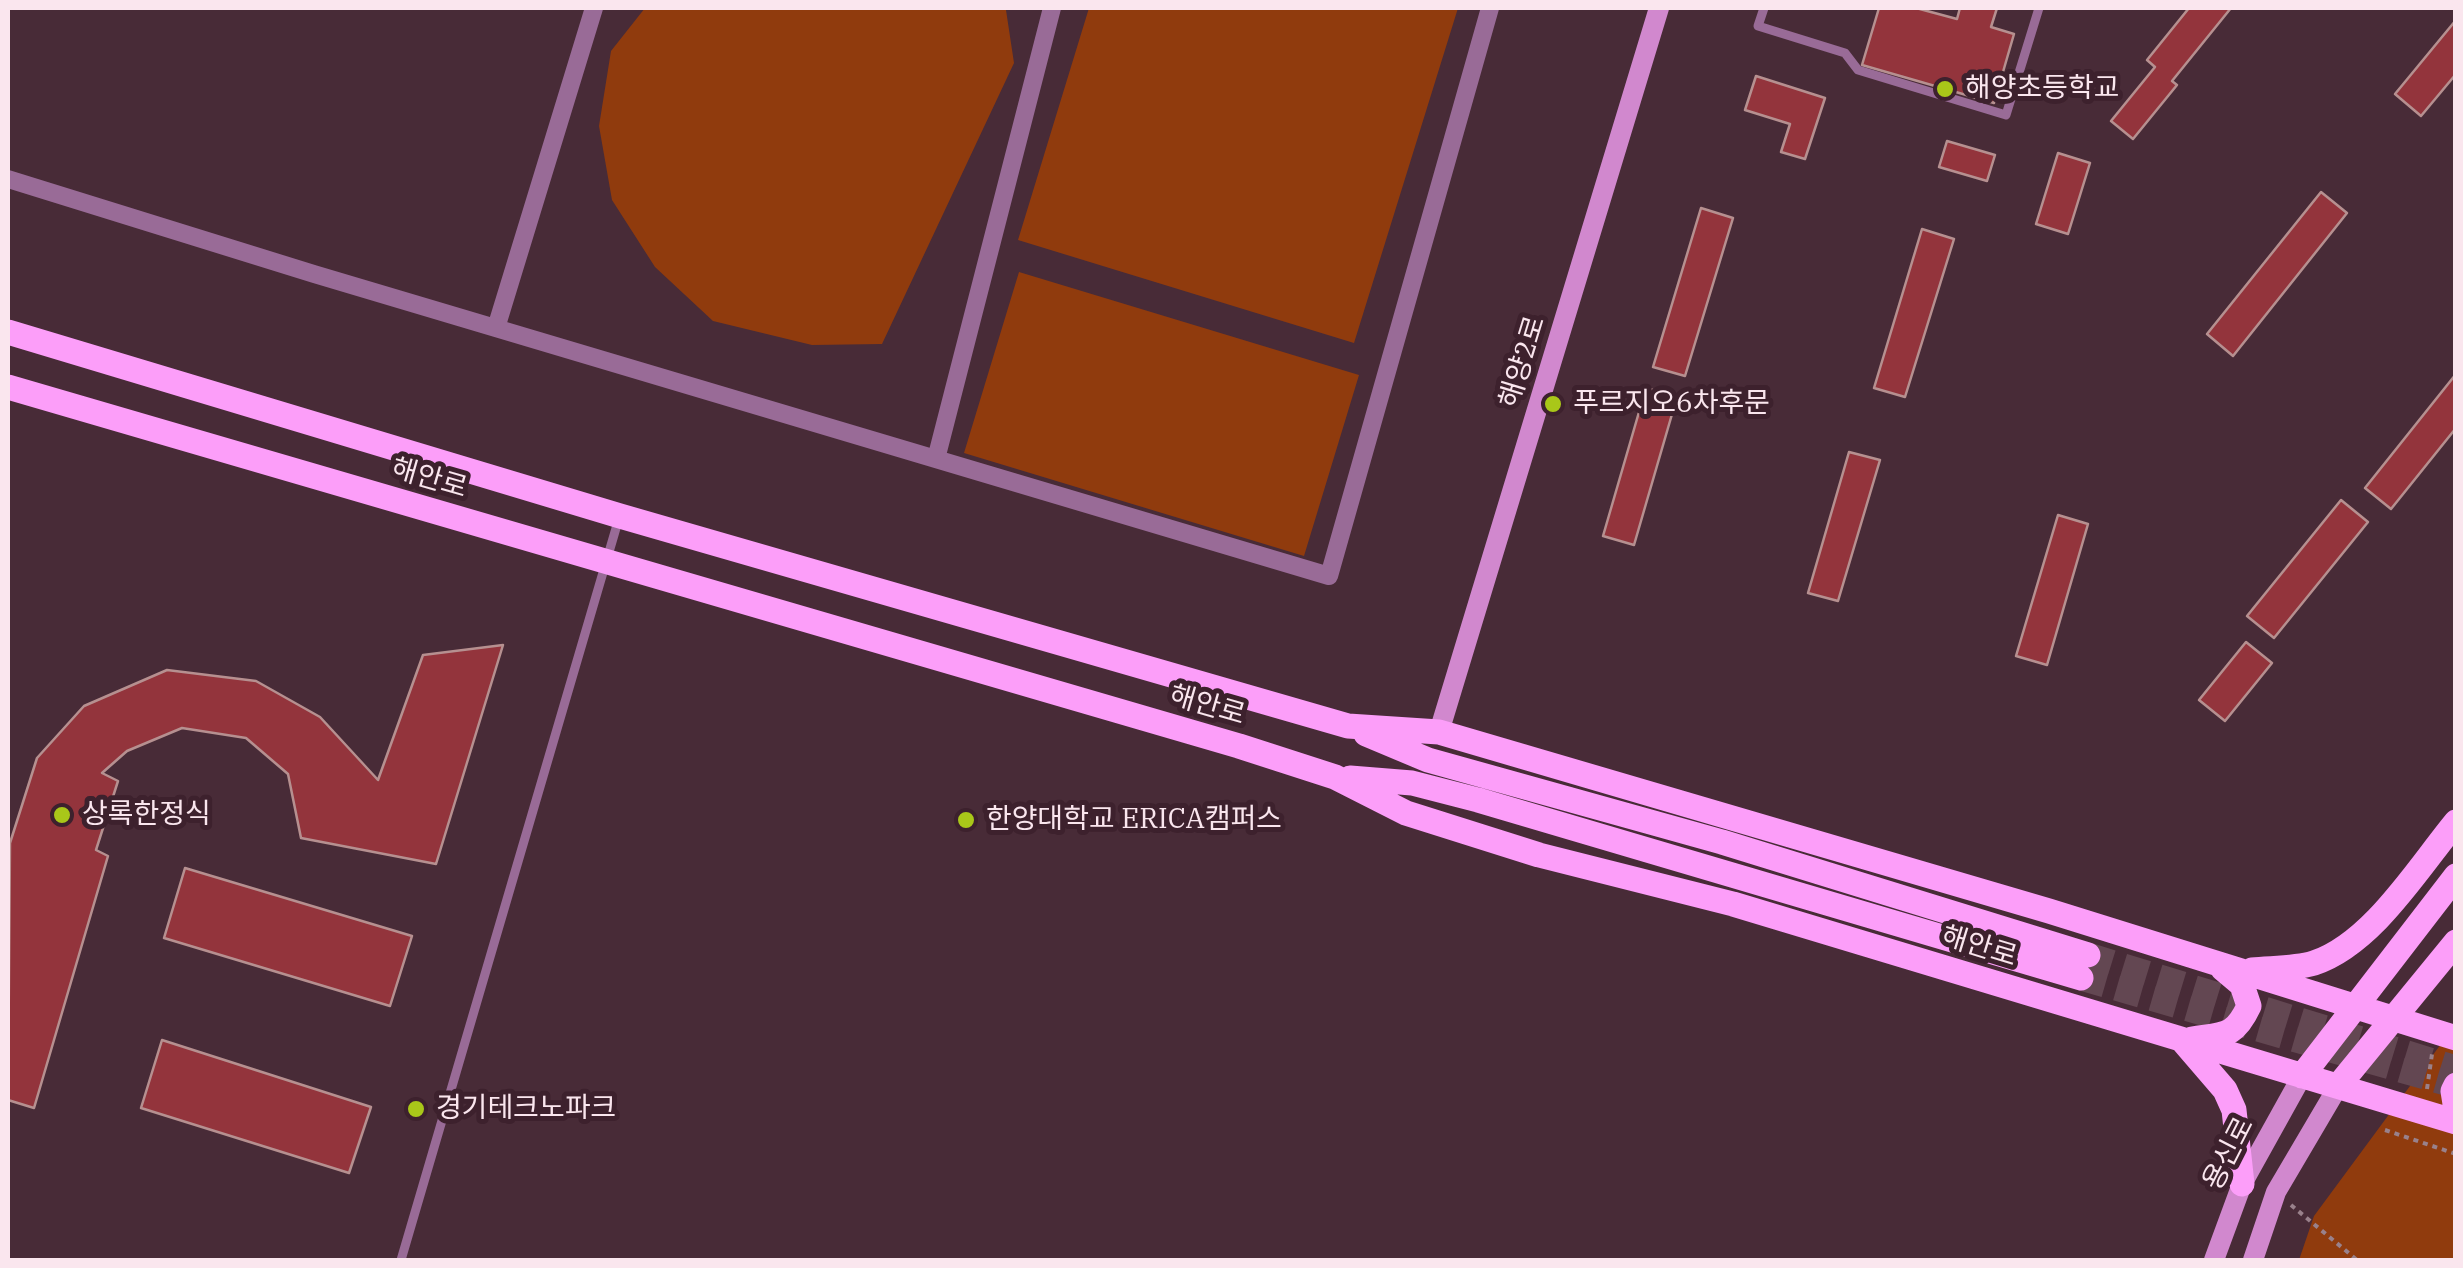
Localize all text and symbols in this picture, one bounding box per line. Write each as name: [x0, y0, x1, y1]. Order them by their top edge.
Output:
place label: 해양초등학교: [1965, 72, 2120, 106]
marker: 해양초등학교: [1934, 78, 1956, 100]
street label: 해양2로: [1493, 312, 1553, 412]
place label: 푸르지오6차후문: [1573, 387, 1770, 421]
marker: 푸르지오6차후문: [1542, 393, 1564, 415]
street label: 해안로: [387, 452, 471, 506]
street label: 해안로: [1165, 679, 1249, 733]
place label: 상록한정식: [82, 798, 211, 832]
place label: 한양대학교 ERICA캠퍼스: [986, 803, 1282, 837]
marker: 상록한정식: [51, 804, 73, 826]
marker: 한양대학교 ERICA캠퍼스: [955, 809, 977, 831]
street label: 해안로: [1937, 920, 2021, 974]
place label: 경기테크노파크: [436, 1092, 616, 1126]
marker: 경기테크노파크: [405, 1098, 427, 1120]
street label: 용신로: [2196, 1112, 2262, 1196]

